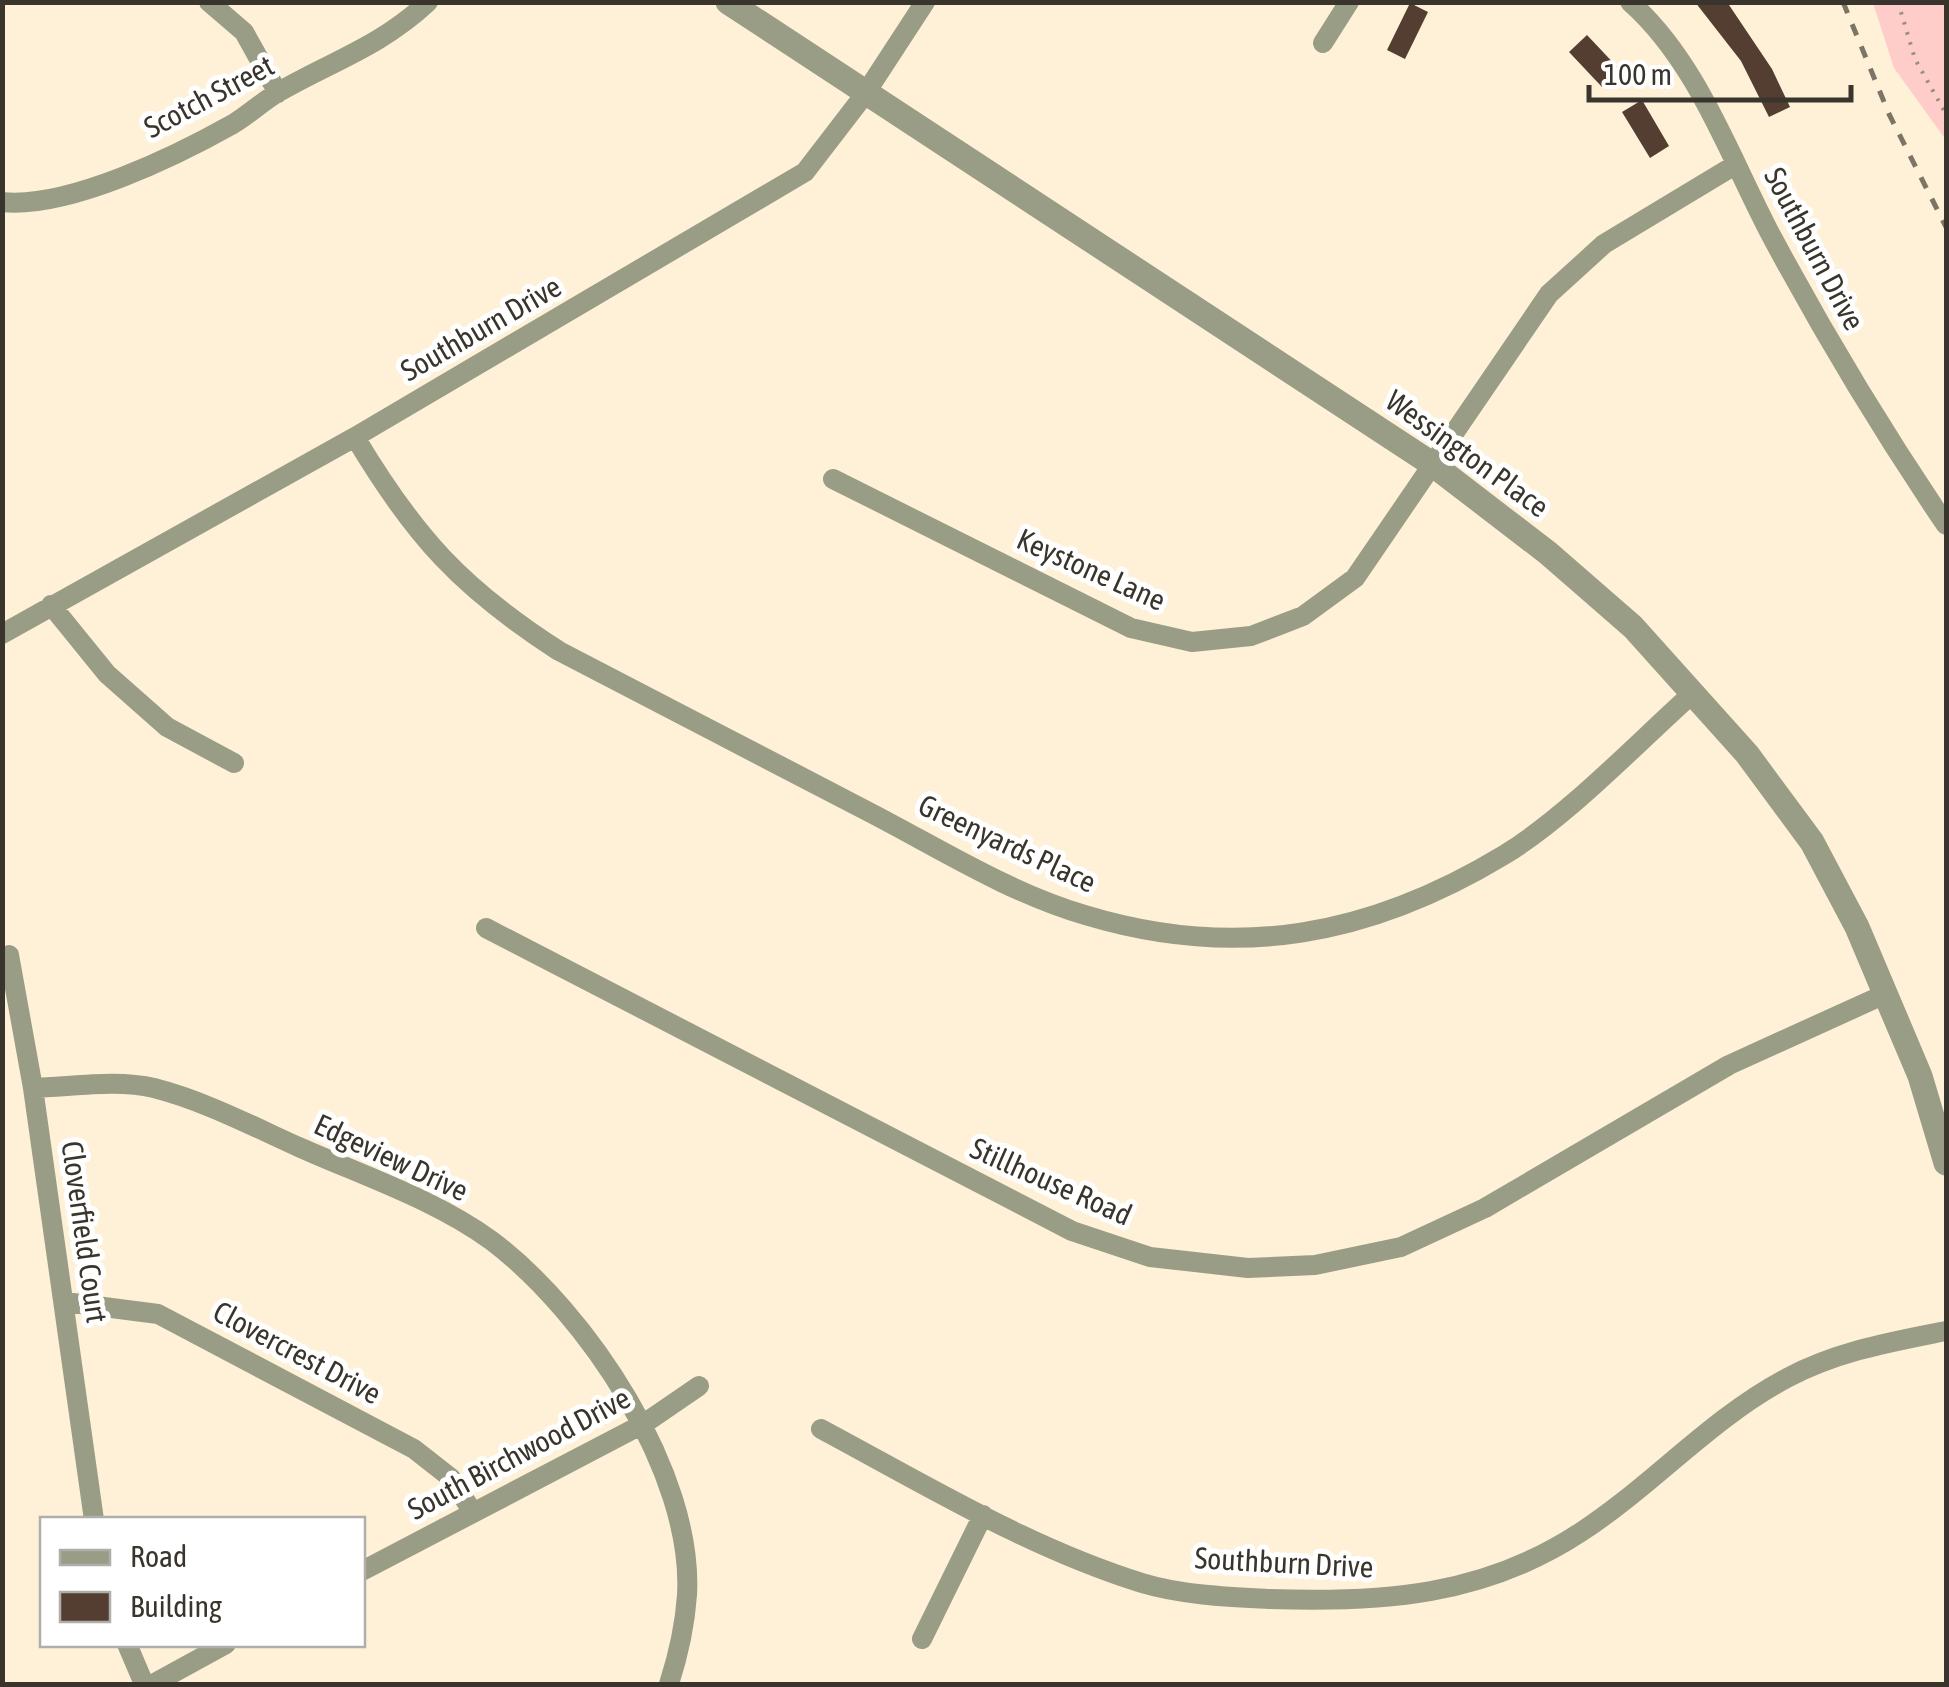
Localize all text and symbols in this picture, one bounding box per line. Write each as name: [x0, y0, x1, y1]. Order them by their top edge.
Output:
scale bar: [1589, 40, 1852, 102]
street label: Scotch Street: [138, 48, 279, 144]
text: 100 m: [1604, 57, 1672, 91]
street label: Southburn Drive: [1758, 162, 1872, 335]
street label: Southburn Drive: [395, 269, 566, 388]
street label: Wessington Place: [1380, 383, 1555, 523]
street label: Keystone Lane: [1012, 521, 1171, 617]
street label: Greenyards Place: [913, 787, 1101, 899]
street label: Edgeview Drive: [309, 1107, 474, 1207]
street label: Stillhouse Road: [966, 1130, 1137, 1232]
street label: Cloverfield Court: [55, 1139, 115, 1325]
street label: Clovercrest Drive: [208, 1294, 387, 1410]
street label: South Birchwood Drive: [402, 1380, 635, 1526]
legend: [40, 1517, 365, 1647]
text: Road: [130, 1539, 187, 1573]
street label: Southburn Drive: [1194, 1540, 1374, 1584]
text: Building: [130, 1589, 222, 1623]

